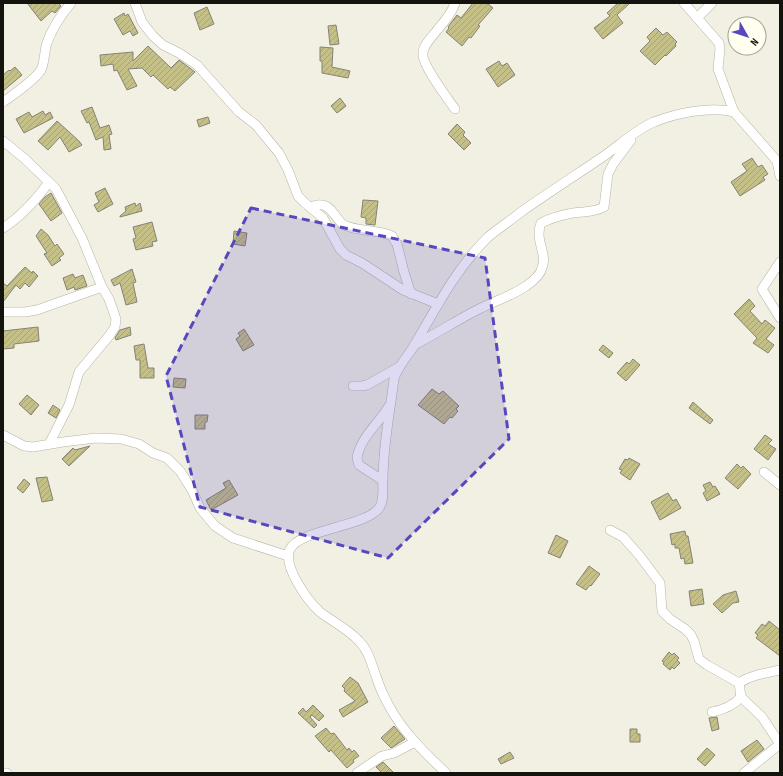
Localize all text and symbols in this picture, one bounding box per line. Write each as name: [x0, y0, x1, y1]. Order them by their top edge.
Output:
north arrow: [727, 16, 767, 56]
text: N: [747, 36, 761, 48]

